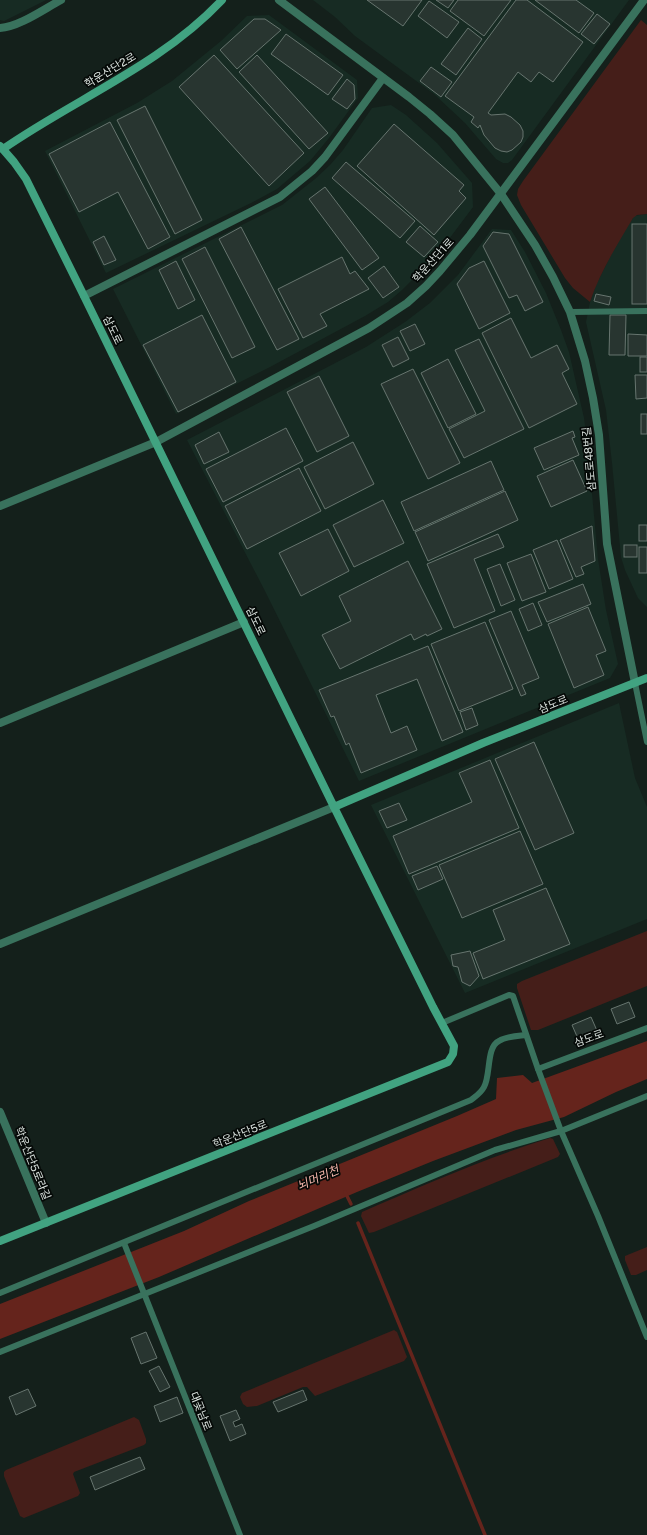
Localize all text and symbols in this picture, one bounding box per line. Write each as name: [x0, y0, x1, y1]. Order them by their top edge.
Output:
street label: 학운산단2로: [82, 50, 138, 90]
street label: 학운산단1로: [410, 236, 456, 284]
street label: 삼도로: [101, 314, 125, 346]
street label: 삼도로48번길: [580, 426, 598, 492]
street label: 삼도로: [244, 605, 268, 637]
street label: 삼도로: [537, 693, 569, 715]
street label: 삼도로: [573, 1027, 605, 1049]
street label: 학운산단5로: [211, 1118, 269, 1150]
street label: 학운산단5로라길: [13, 1125, 53, 1201]
water label: 뇌머리천: [295, 1162, 343, 1193]
street label: 대곶남로: [188, 1390, 214, 1432]

